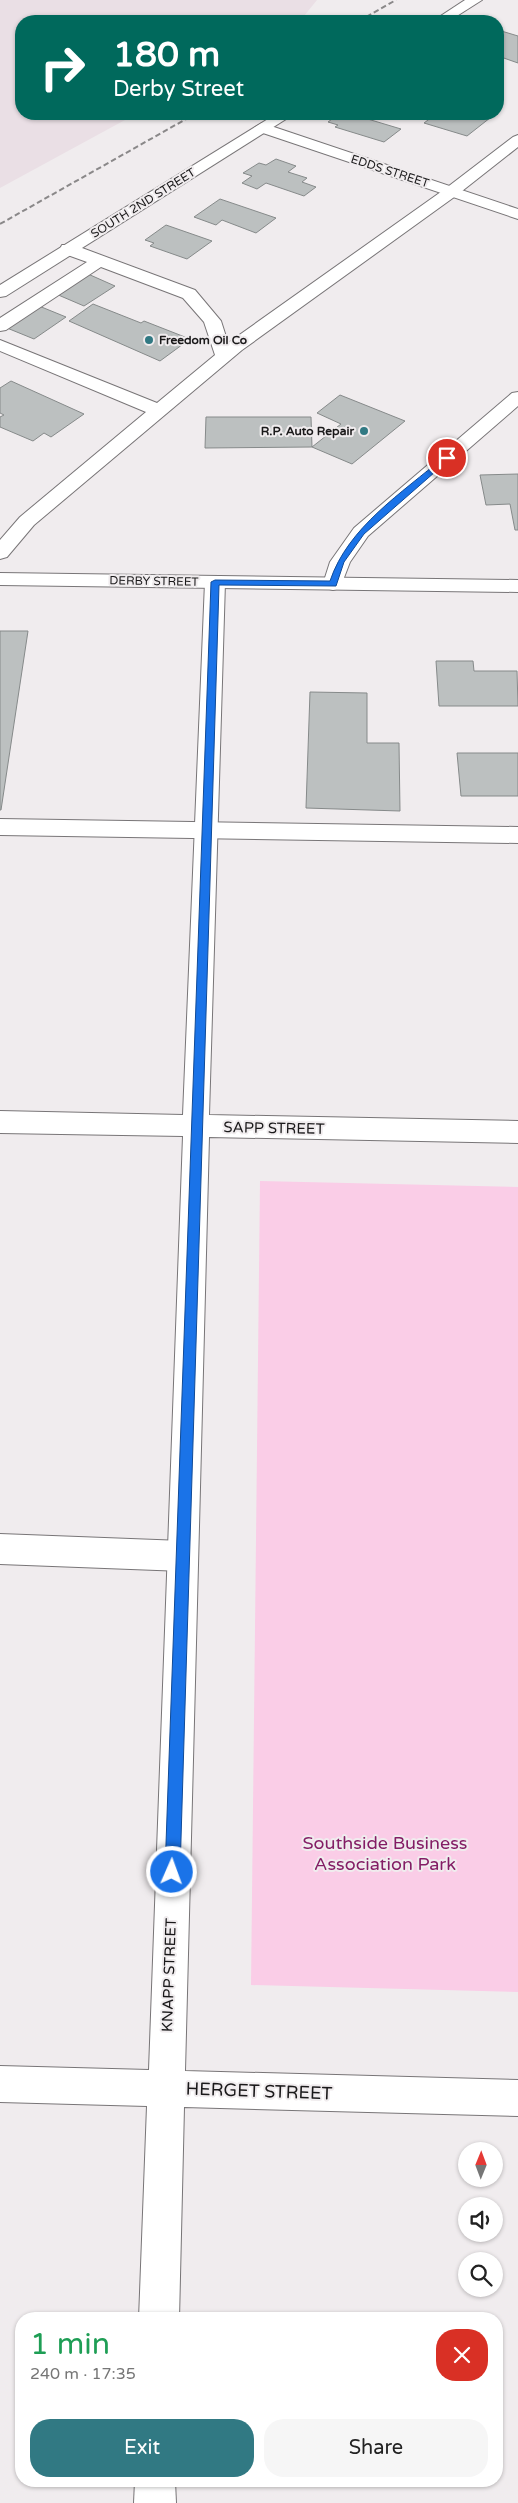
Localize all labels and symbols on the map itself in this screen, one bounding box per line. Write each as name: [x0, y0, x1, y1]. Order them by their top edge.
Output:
street label: EDDS STREET: [349, 152, 432, 190]
street label: SOUTH 2ND STREET: [88, 165, 198, 241]
place label: Freedom Oil Co: [159, 333, 247, 347]
marker: Freedom Oil Co: [143, 334, 155, 346]
place label: R.P. Auto Repair: [261, 424, 354, 439]
marker: R.P. Auto Repair: [358, 425, 370, 437]
pin: [426, 437, 468, 479]
street label: DERBY STREET: [109, 573, 200, 589]
street label: SAPP STREET: [223, 1118, 325, 1138]
park label: Southside Business Association Park: [302, 1832, 468, 1875]
position arrow: [145, 1845, 197, 1897]
street label: KNAPP STREET: [158, 1918, 180, 2032]
street label: HERGET STREET: [185, 2077, 333, 2105]
north arrow: [458, 2142, 502, 2188]

